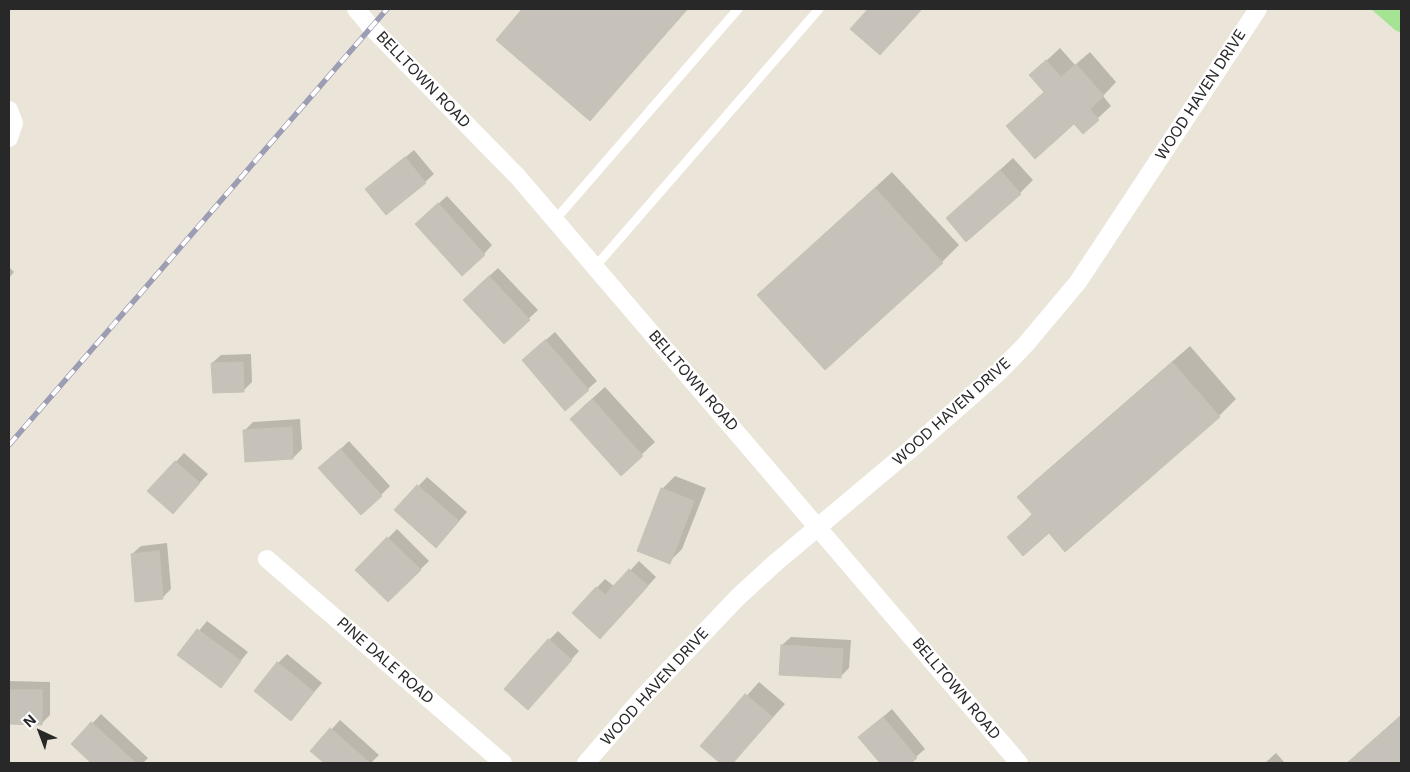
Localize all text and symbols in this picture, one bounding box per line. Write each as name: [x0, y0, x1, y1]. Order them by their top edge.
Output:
street label: WOOD HAVEN DRIVE: [1152, 26, 1250, 164]
street label: BELLTOWN ROAD: [372, 28, 474, 132]
street label: BELLTOWN ROAD: [645, 327, 741, 435]
street label: WOOD HAVEN DRIVE: [890, 354, 1014, 470]
street label: PINE DALE ROAD: [333, 614, 437, 708]
street label: WOOD HAVEN DRIVE: [597, 625, 713, 749]
street label: BELLTOWN ROAD: [908, 635, 1004, 743]
north arrow: [15, 707, 65, 757]
text: N: [20, 711, 39, 731]

